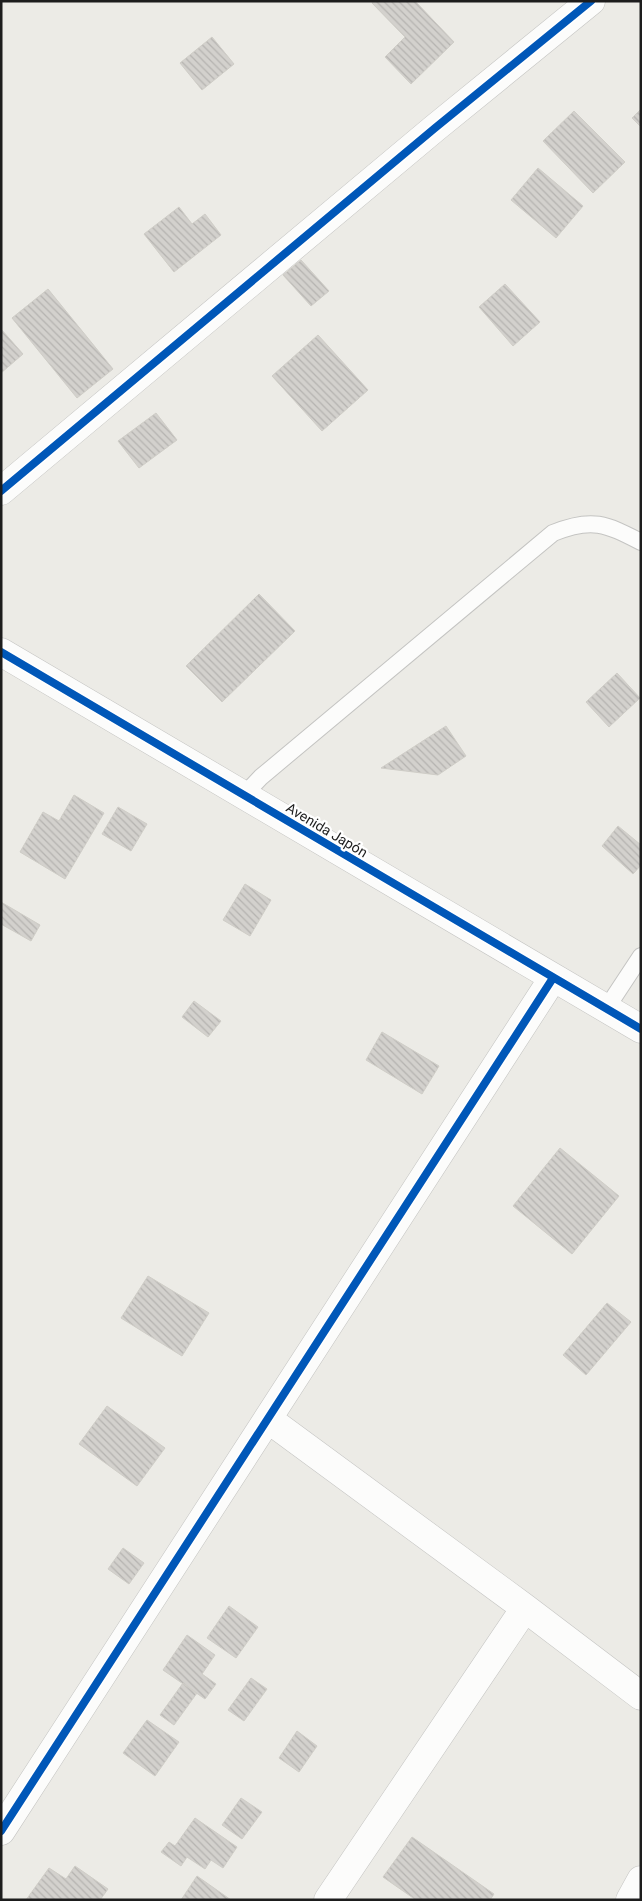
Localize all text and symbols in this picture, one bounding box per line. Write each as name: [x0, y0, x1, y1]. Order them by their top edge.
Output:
street label: Avenida Japón: [283, 799, 371, 861]

